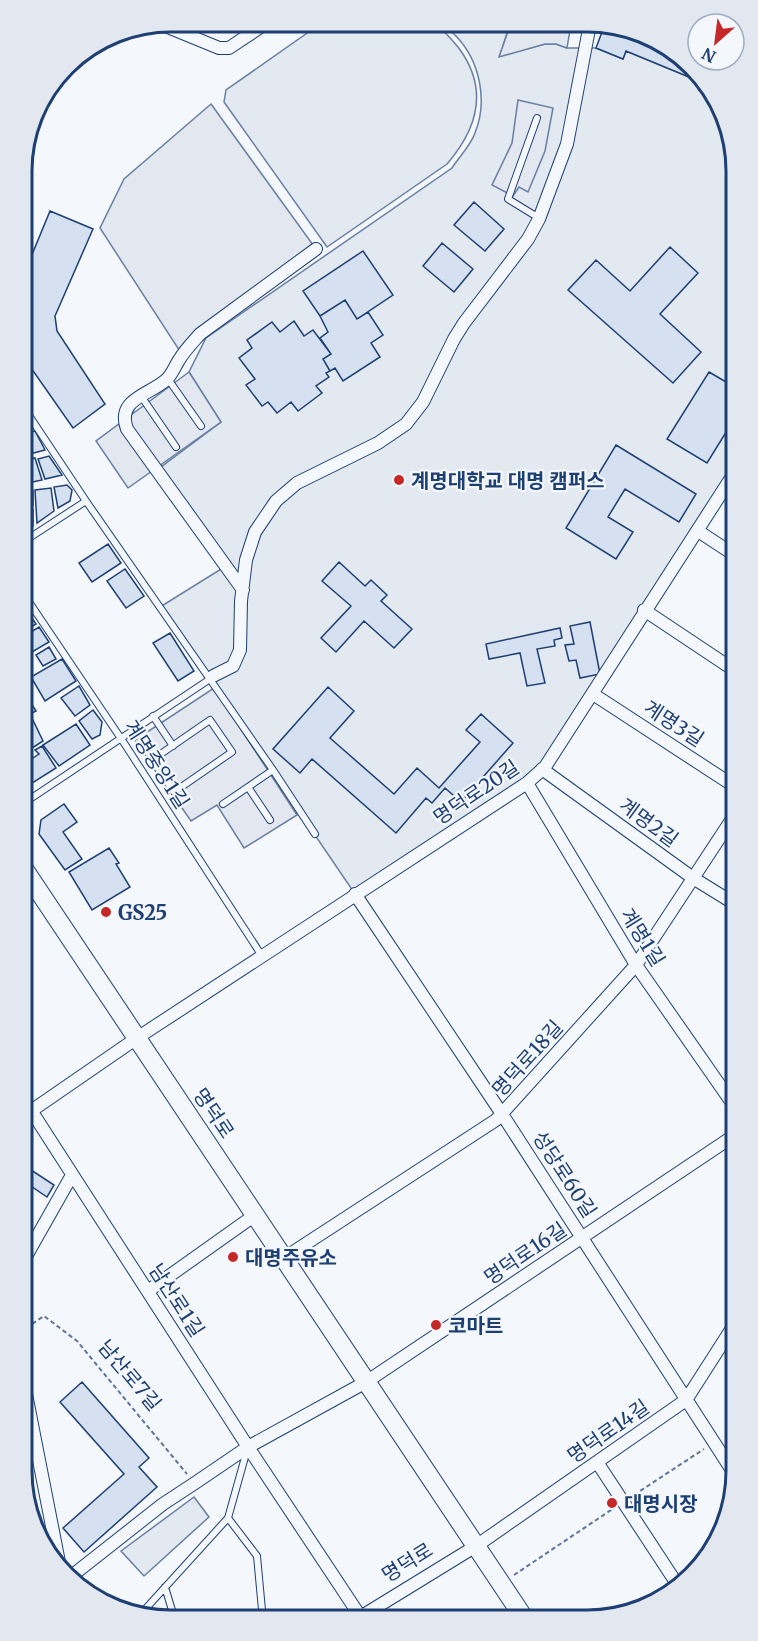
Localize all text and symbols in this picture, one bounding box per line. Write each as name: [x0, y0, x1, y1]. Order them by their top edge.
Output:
north arrow: [686, 12, 746, 72]
text: N: [698, 43, 719, 67]
place label: 계명대학교 대명 캠퍼스: [411, 468, 604, 493]
marker: 계명대학교 대명 캠퍼스: [392, 473, 406, 487]
street label: 계명3길: [639, 694, 709, 752]
street label: 계명중앙1길: [119, 715, 195, 813]
street label: 명덕로20길: [428, 754, 524, 830]
street label: 계명2길: [615, 792, 683, 852]
place label: GS25: [118, 900, 167, 925]
street label: 계명1길: [615, 903, 671, 971]
marker: GS25: [99, 905, 113, 919]
street label: 명덕로18길: [486, 1015, 568, 1101]
street label: 명덕로: [188, 1083, 240, 1143]
street label: 성당로60길: [528, 1126, 602, 1222]
street label: 명덕로16길: [479, 1216, 571, 1290]
place label: 대명주유소: [245, 1245, 337, 1270]
marker: 대명주유소: [226, 1250, 240, 1264]
street label: 남산로1길: [144, 1259, 210, 1341]
place label: 코마트: [448, 1313, 503, 1338]
marker: 코마트: [429, 1318, 443, 1332]
street label: 남산로7길: [93, 1334, 167, 1416]
street label: 명덕로14길: [562, 1394, 654, 1468]
place label: 대명시장: [624, 1491, 698, 1516]
marker: 대명시장: [605, 1496, 619, 1510]
street label: 명덕로: [377, 1537, 437, 1587]

